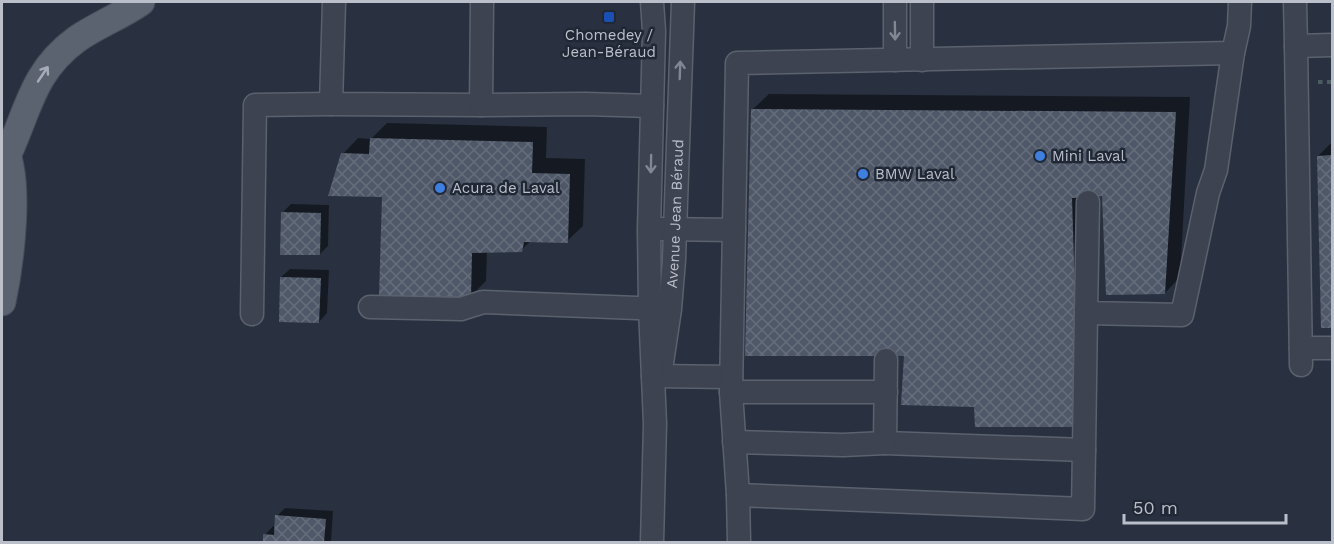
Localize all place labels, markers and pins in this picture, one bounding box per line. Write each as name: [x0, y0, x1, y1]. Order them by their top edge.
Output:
marker: Chomedey / Jean-Béraud: [602, 10, 616, 24]
place label: Chomedey / Jean-Béraud: [562, 26, 656, 61]
place label: Mini Laval: [1052, 147, 1125, 165]
marker: Mini Laval: [1033, 149, 1047, 163]
place label: BMW Laval: [875, 165, 955, 183]
marker: BMW Laval: [856, 167, 870, 181]
place label: Acura de Laval: [452, 179, 560, 197]
marker: Acura de Laval: [433, 181, 447, 195]

